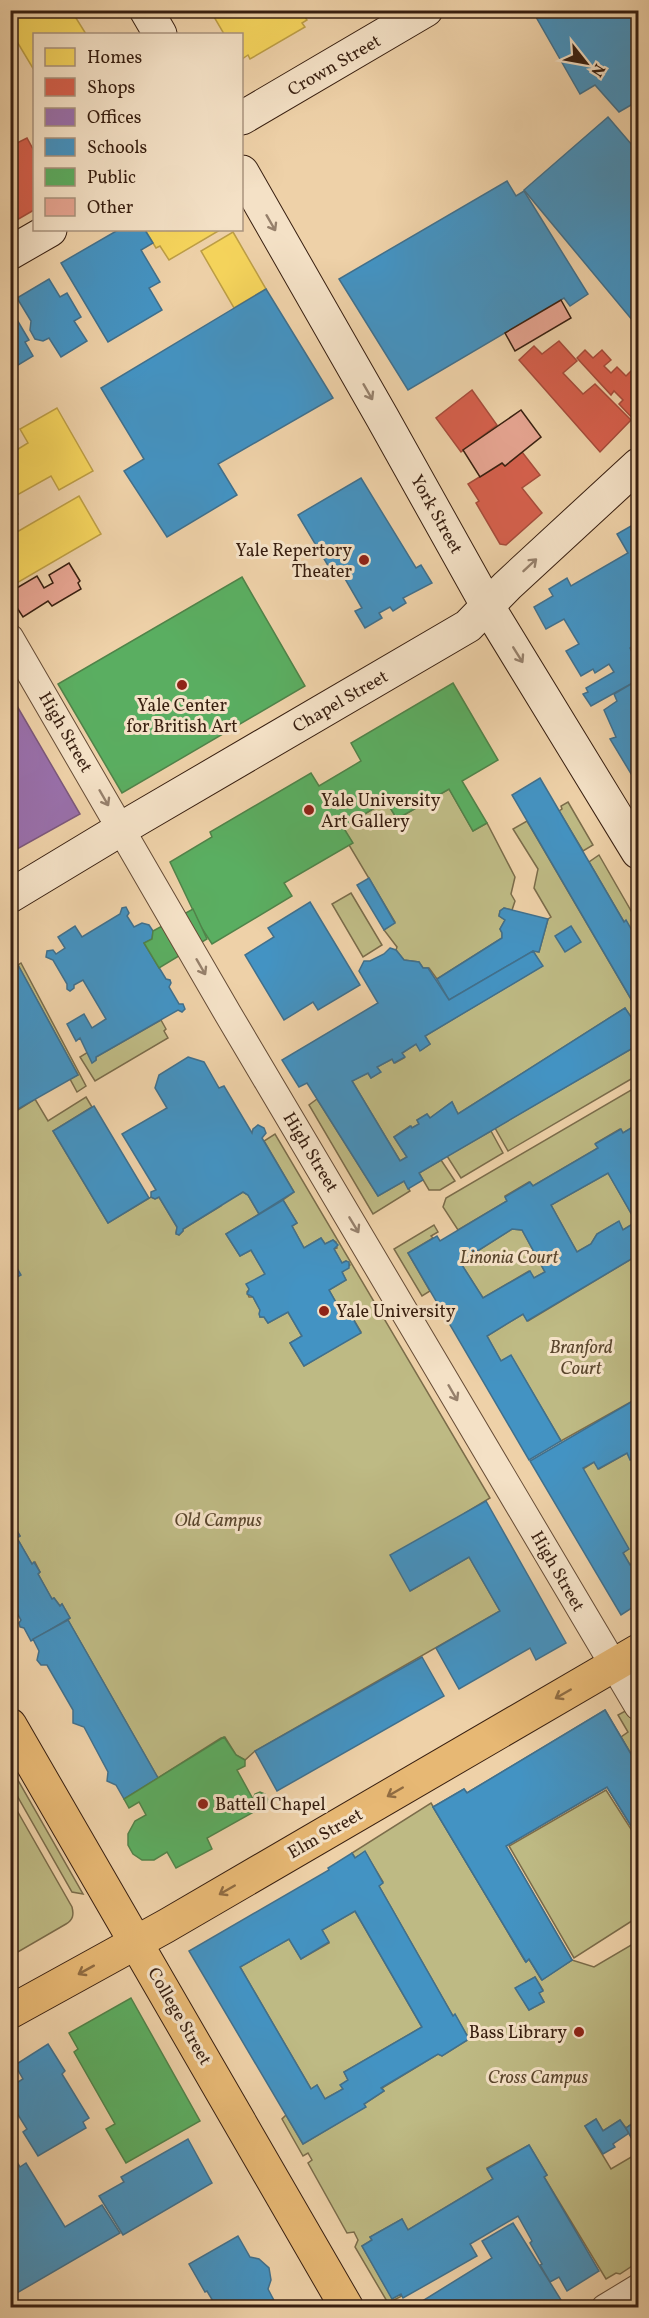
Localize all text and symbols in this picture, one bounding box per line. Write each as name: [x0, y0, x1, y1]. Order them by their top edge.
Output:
street label: Crown Street: [283, 29, 386, 103]
legend: [33, 33, 243, 231]
north arrow: [556, 33, 616, 93]
text: Homes: [87, 46, 142, 71]
text: N: [585, 59, 610, 81]
text: Shops: [87, 76, 135, 101]
text: Offices: [87, 106, 142, 131]
text: Schools: [87, 136, 147, 161]
text: Public: [87, 166, 136, 191]
text: Other: [87, 196, 134, 221]
one-way arrow: [265, 214, 277, 231]
one-way arrow: [362, 383, 374, 400]
street label: York Street: [404, 470, 468, 559]
place label: Yale Repertory Theater: [235, 539, 352, 585]
marker: Yale Repertory Theater: [357, 553, 371, 567]
one-way arrow: [522, 558, 537, 572]
one-way arrow: [512, 646, 524, 663]
street label: Chapel Street: [288, 665, 393, 740]
marker: Yale Center for British Art: [175, 678, 189, 692]
street label: High Street: [31, 688, 98, 778]
place label: Yale Center for British Art: [126, 694, 238, 740]
one-way arrow: [99, 788, 110, 806]
place label: Yale University Art Gallery: [321, 789, 441, 835]
marker: Yale University Art Gallery: [302, 803, 316, 817]
one-way arrow: [195, 958, 207, 975]
street label: High Street: [276, 1108, 344, 1198]
one-way arrow: [348, 1216, 360, 1233]
park label: Linonia Court: [460, 1246, 560, 1271]
place label: Yale University: [336, 1300, 456, 1325]
marker: Yale University: [317, 1304, 331, 1318]
park label: Branford Court: [549, 1336, 613, 1382]
one-way arrow: [447, 1384, 459, 1401]
park label: Old Campus: [174, 1509, 262, 1534]
street label: High Street: [523, 1527, 590, 1617]
one-way arrow: [555, 1688, 572, 1700]
one-way arrow: [387, 1787, 404, 1799]
place label: Battell Chapel: [215, 1793, 326, 1818]
marker: Battell Chapel: [196, 1797, 210, 1811]
street label: Elm Street: [284, 1803, 368, 1866]
one-way arrow: [219, 1885, 236, 1897]
street label: College Street: [141, 1963, 217, 2070]
one-way arrow: [78, 1964, 95, 1976]
place label: Bass Library: [469, 2021, 567, 2046]
marker: Bass Library: [572, 2025, 586, 2039]
park label: Cross Campus: [488, 2066, 589, 2091]

